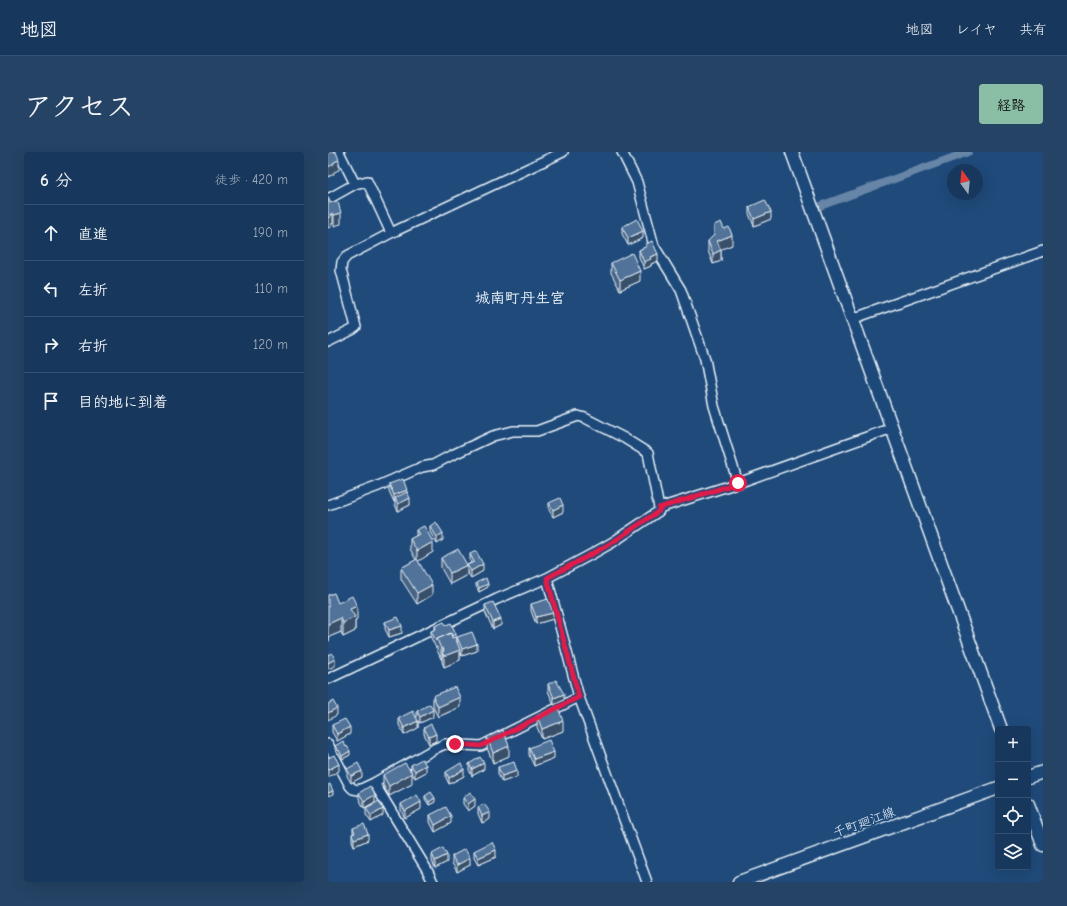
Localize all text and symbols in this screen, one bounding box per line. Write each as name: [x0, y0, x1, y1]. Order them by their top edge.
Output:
text: 地図: [20, 19, 58, 41]
text: 地図: [906, 21, 934, 38]
text: レイヤ: [956, 21, 997, 38]
text: 共有: [1019, 21, 1047, 38]
button: 経路: [979, 84, 1043, 124]
text: アクセス: [24, 91, 134, 123]
north arrow: [947, 164, 983, 200]
text: 6 分: [40, 171, 72, 190]
text: 徒歩 · 420 m: [215, 172, 288, 187]
icon: ahead: [40, 222, 62, 244]
text: 直進: [78, 225, 108, 243]
text: 190 m: [253, 225, 288, 240]
icon: left: [40, 278, 62, 300]
text: 左折: [78, 281, 108, 299]
text: 110 m: [255, 281, 288, 296]
district label: 城南町丹生宮: [475, 289, 565, 307]
icon: right: [40, 334, 62, 356]
text: 右折: [78, 337, 108, 355]
text: 120 m: [253, 337, 288, 352]
icon: arrive: [40, 390, 62, 412]
text: 目的地に到着: [78, 393, 168, 411]
route start: [729, 474, 747, 492]
map controls: [995, 726, 1031, 870]
button: +: [995, 726, 1031, 762]
route end: [446, 735, 464, 753]
button: −: [995, 762, 1031, 798]
button: locate: [995, 798, 1031, 834]
street label: 千町廻江線: [831, 803, 898, 840]
button: layers: [995, 834, 1031, 870]

